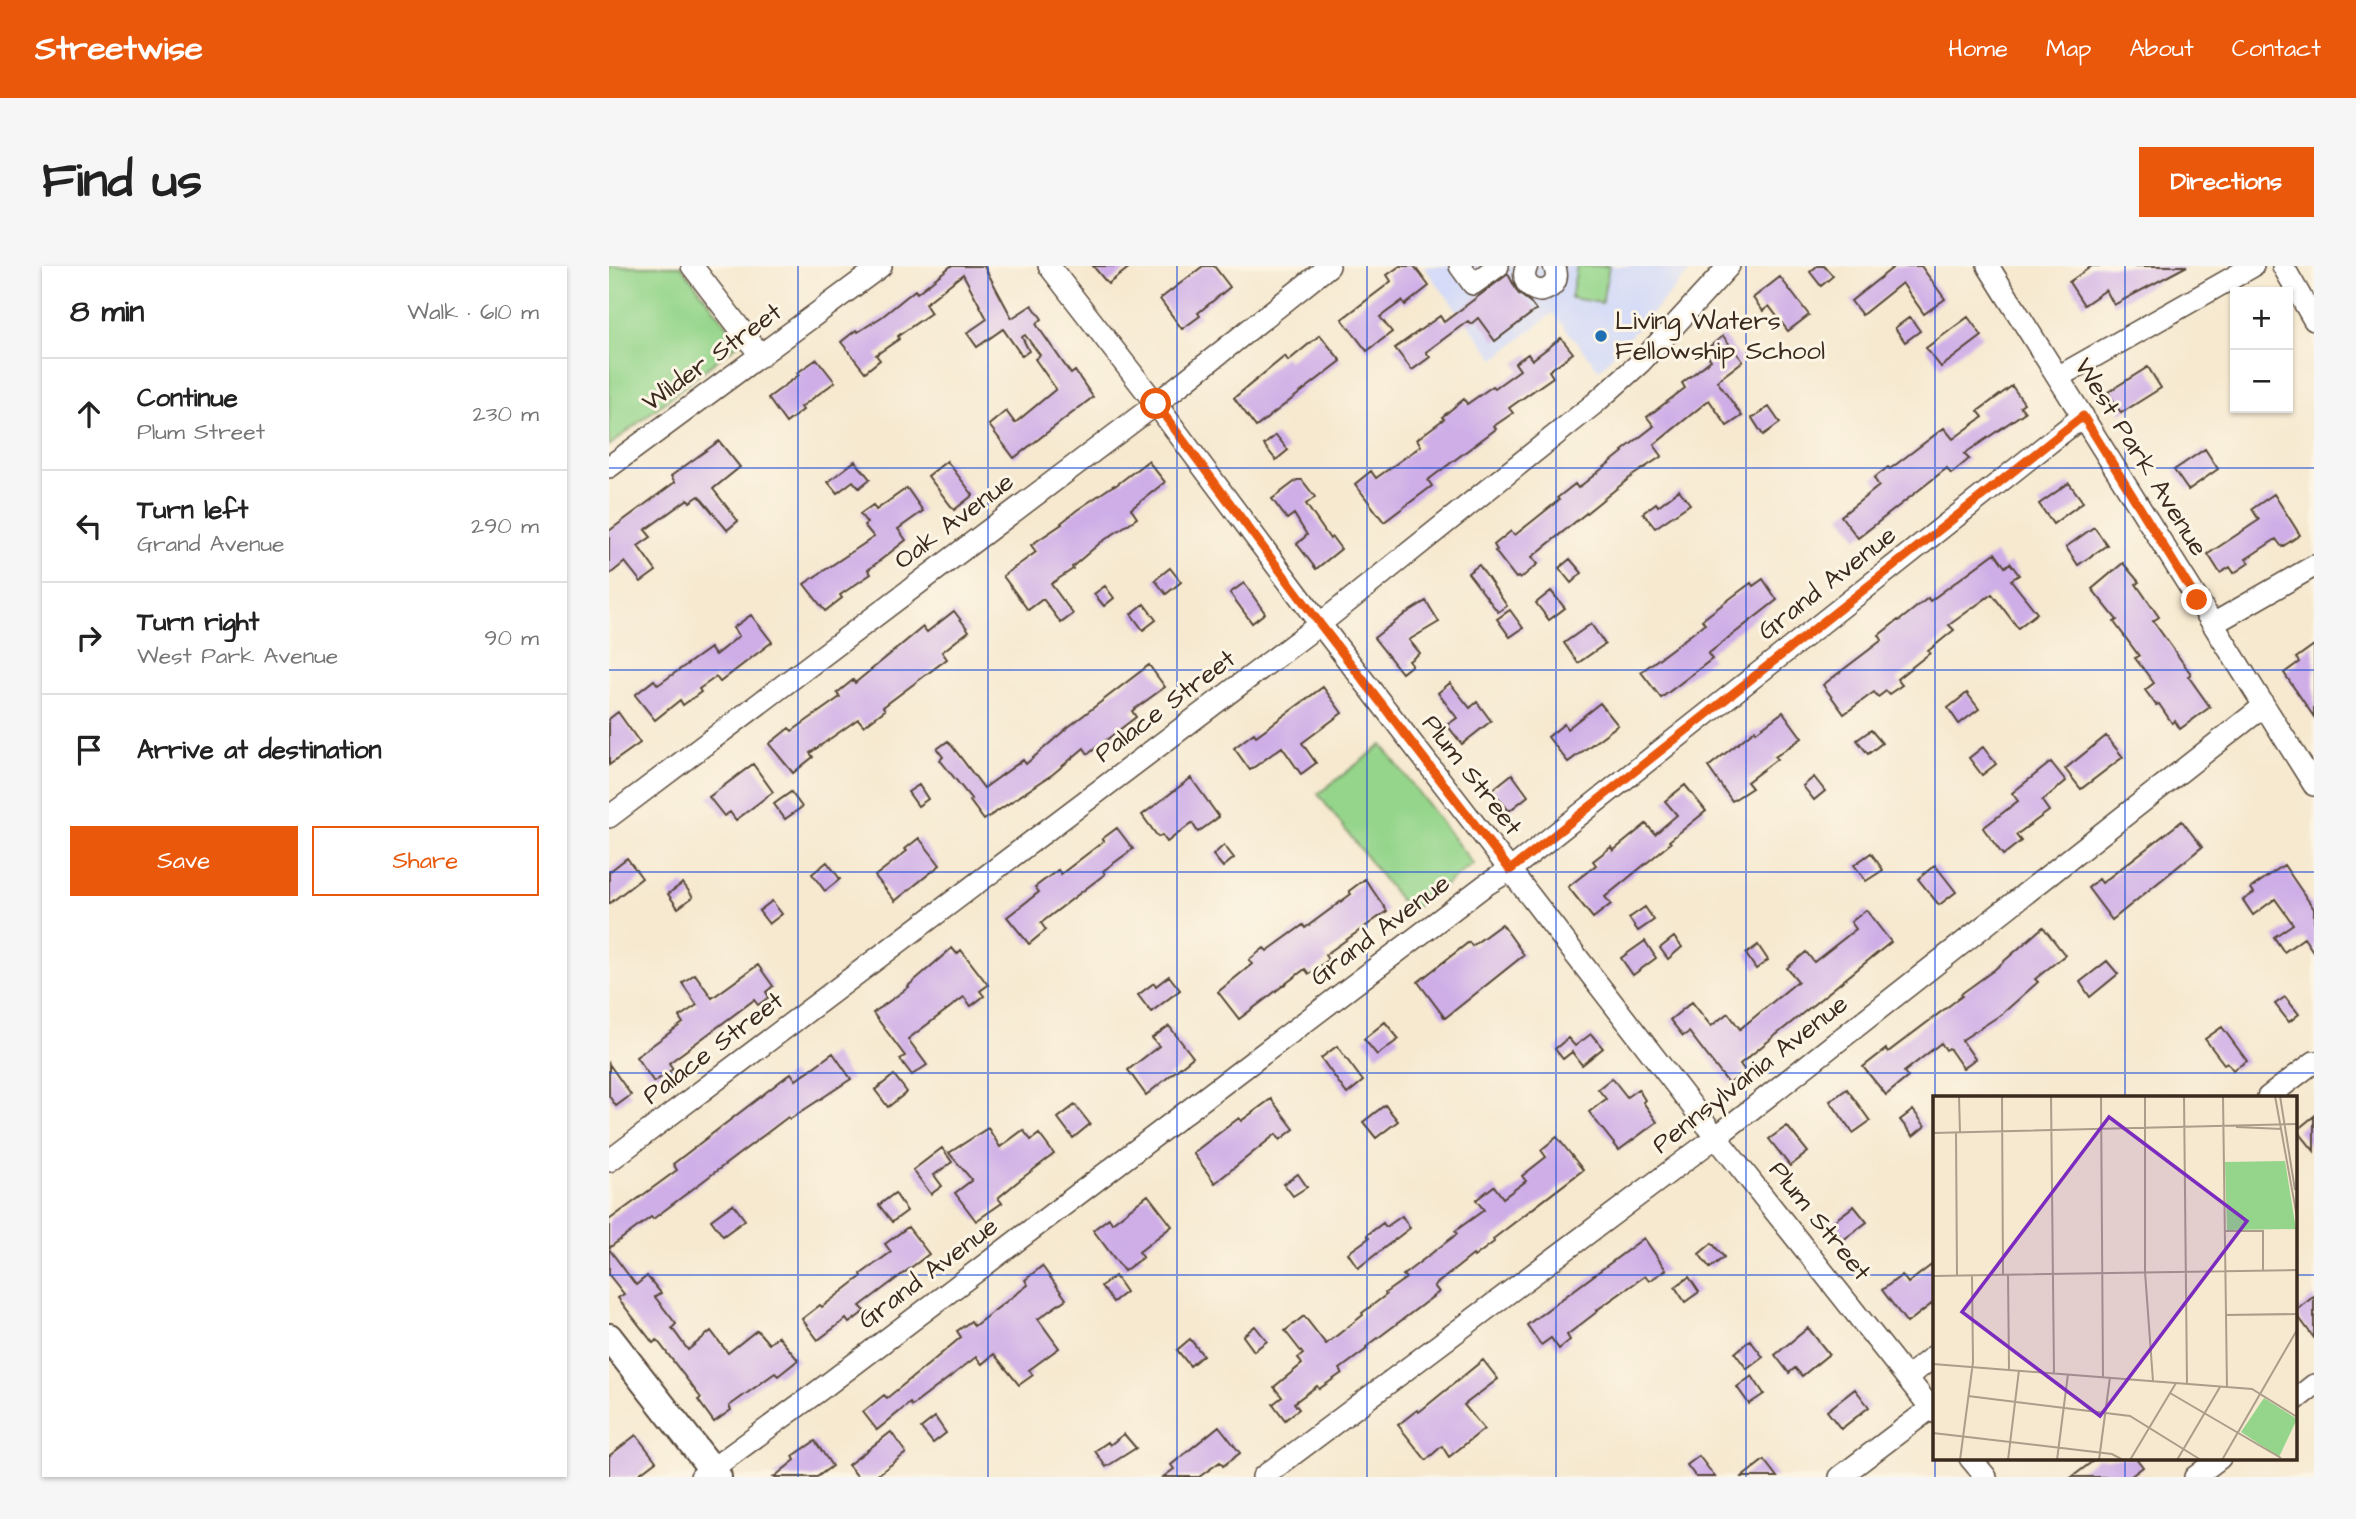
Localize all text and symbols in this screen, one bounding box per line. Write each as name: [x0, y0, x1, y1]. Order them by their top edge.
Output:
text: Streetwise: [35, 26, 203, 72]
text: Home: [1948, 32, 2008, 66]
text: Map: [2046, 32, 2091, 66]
text: About: [2129, 32, 2194, 66]
text: Contact: [2232, 32, 2321, 66]
button: Directions: [2139, 147, 2314, 217]
text: Find us: [42, 148, 202, 216]
map controls: [2230, 287, 2293, 413]
button: +: [2230, 287, 2293, 350]
text: 8 min: [70, 291, 144, 333]
street label: Wilder Street: [635, 294, 790, 420]
text: Walk · 610 m: [407, 296, 539, 328]
place label: Living Waters Fellowship School: [1615, 303, 1825, 369]
marker: Living Waters Fellowship School: [1593, 328, 1609, 344]
button: −: [2230, 350, 2293, 413]
street label: West Park Avenue: [2065, 351, 2217, 563]
text: Continue: [137, 380, 238, 416]
route start: [1140, 388, 1171, 419]
icon: ahead: [70, 395, 108, 433]
text: 230 m: [473, 398, 539, 430]
text: Plum Street: [137, 416, 265, 448]
street label: Oak Avenue: [887, 464, 1021, 578]
text: Turn left: [137, 492, 248, 528]
icon: left: [70, 507, 108, 545]
text: 290 m: [471, 510, 539, 542]
street label: Grand Avenue: [1750, 517, 1904, 649]
text: Grand Avenue: [137, 528, 285, 560]
route end: [2181, 584, 2212, 615]
text: Turn right: [137, 604, 259, 640]
icon: right: [70, 619, 108, 657]
text: 90 m: [484, 622, 539, 654]
text: West Park Avenue: [137, 640, 338, 672]
street label: Palace Street: [1087, 641, 1243, 771]
street label: Plum Street: [1413, 707, 1531, 843]
icon: arrive: [70, 731, 108, 769]
text: Arrive at destination: [137, 732, 382, 768]
button: Save: [70, 826, 298, 896]
button: Share: [312, 826, 539, 896]
street label: Grand Avenue: [1303, 865, 1457, 995]
street label: Palace Street: [635, 983, 791, 1113]
street label: Pennsylvania Avenue: [1644, 986, 1857, 1164]
inset map: [1933, 1096, 2297, 1460]
street label: Plum Street: [1760, 1153, 1880, 1289]
street label: Grand Avenue: [851, 1208, 1005, 1338]

